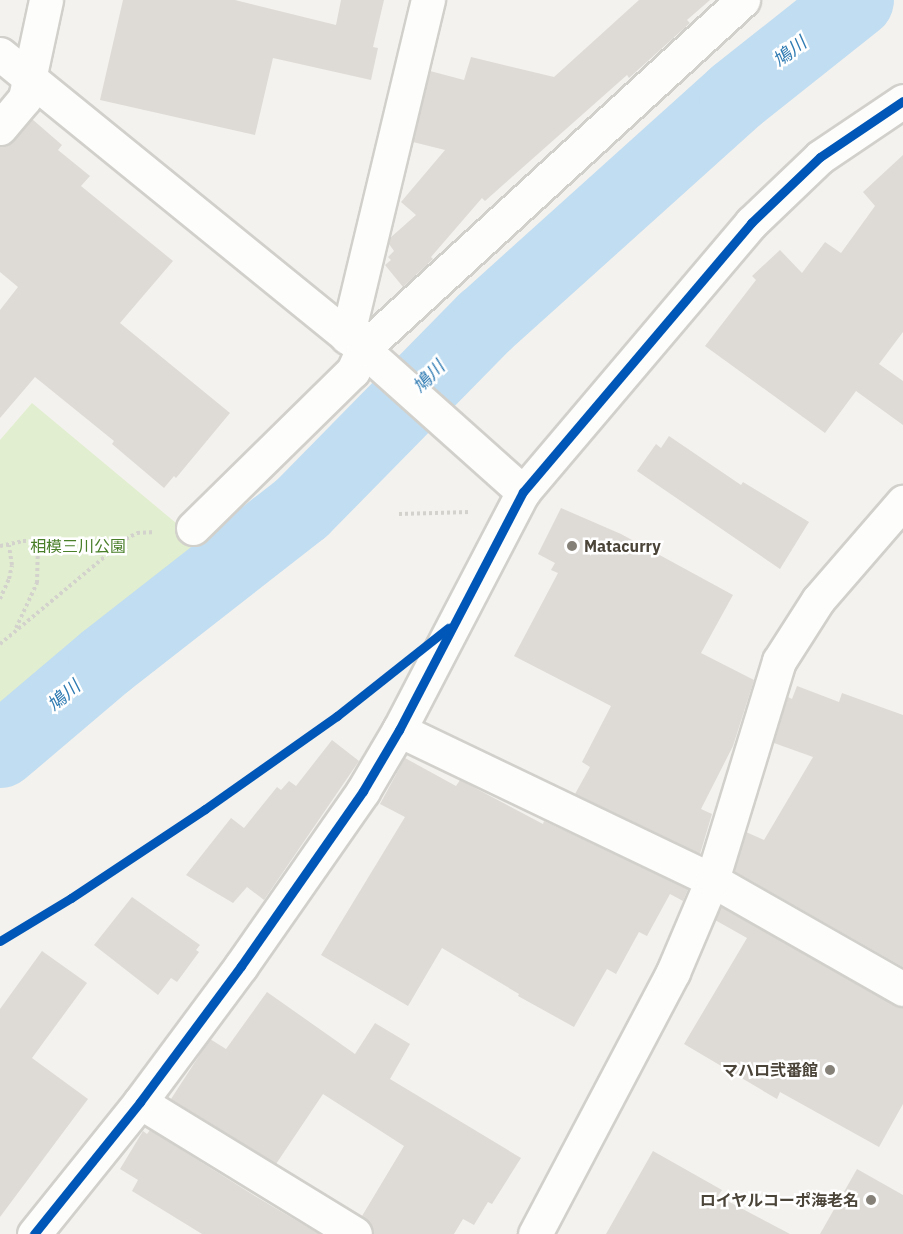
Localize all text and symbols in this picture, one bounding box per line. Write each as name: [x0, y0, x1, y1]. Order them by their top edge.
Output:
water label: 鳩川: [769, 32, 811, 72]
water label: 鳩川: [409, 357, 449, 397]
park label: 相模三川公園: [30, 536, 126, 556]
place label: Matacurry: [584, 536, 661, 556]
marker: Matacurry: [565, 539, 579, 553]
water label: 鳩川: [43, 676, 85, 716]
place label: マハロ弐番館: [722, 1060, 818, 1080]
marker: マハロ弐番館: [823, 1063, 837, 1077]
place label: ロイヤルコーポ海老名: [699, 1190, 859, 1210]
marker: ロイヤルコーポ海老名: [864, 1193, 878, 1207]

